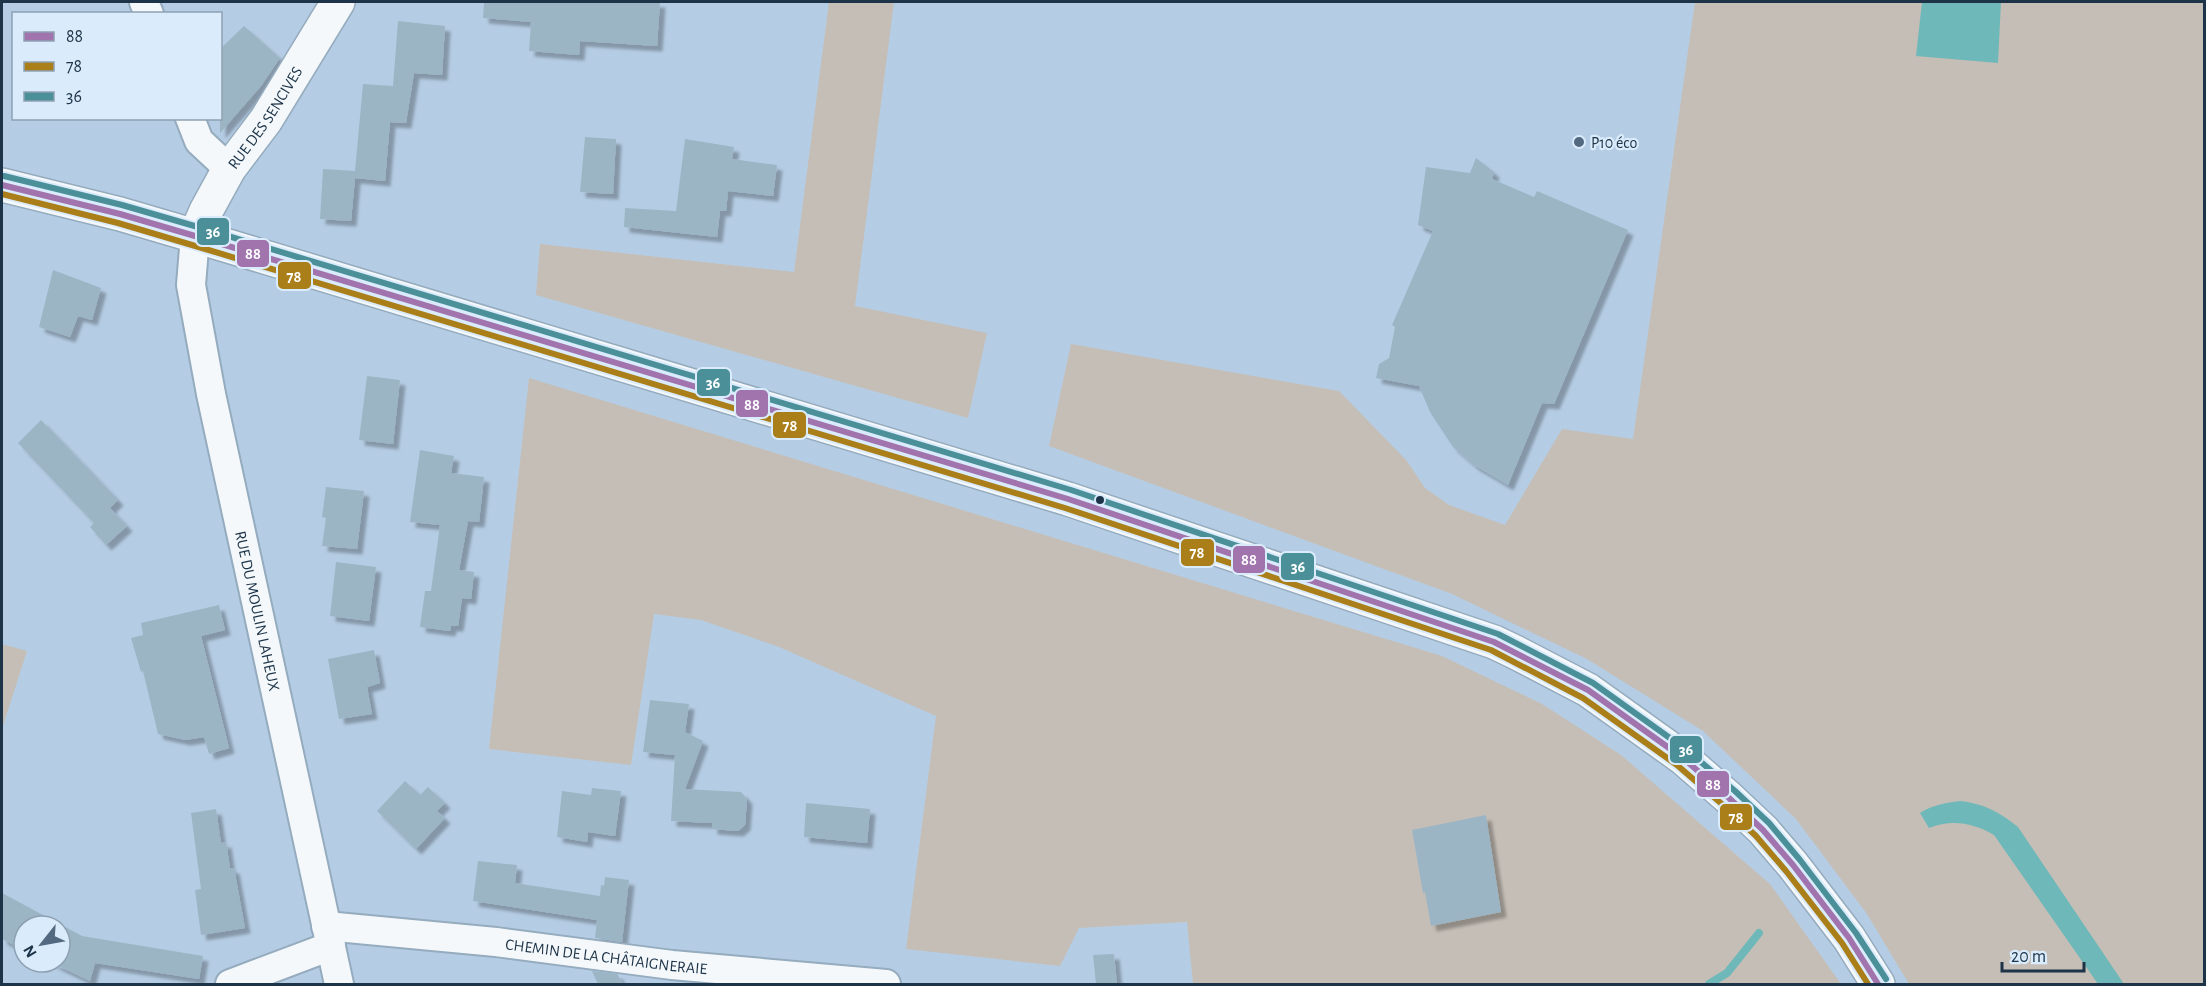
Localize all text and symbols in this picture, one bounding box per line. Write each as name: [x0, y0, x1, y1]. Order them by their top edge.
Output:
legend: [12, 12, 222, 120]
text: 88: [66, 28, 83, 46]
text: 78: [66, 58, 82, 76]
street label: RUE DES SENCIVES: [225, 64, 306, 172]
text: 36: [66, 88, 82, 106]
marker: P10 éco: [1572, 135, 1586, 149]
place label: P10 éco: [1591, 135, 1637, 151]
line badge: 36: [196, 217, 230, 246]
text: 36: [206, 224, 221, 240]
line badge: 88: [236, 239, 270, 268]
text: 88: [245, 246, 261, 262]
line badge: 78: [277, 261, 312, 290]
text: 78: [287, 269, 302, 285]
line badge: 36: [696, 368, 731, 397]
text: 36: [706, 375, 721, 391]
line badge: 88: [735, 389, 769, 418]
text: 88: [744, 397, 760, 413]
line badge: 78: [772, 411, 807, 439]
text: 78: [783, 418, 798, 434]
unlabelled marker: [1094, 494, 1106, 506]
street label: RUE DU MOULIN LAHEUX: [232, 530, 282, 693]
line badge: 78: [1180, 538, 1215, 567]
text: 78: [1190, 545, 1205, 561]
line badge: 88: [1232, 545, 1266, 574]
text: 88: [1241, 552, 1257, 568]
line badge: 36: [1280, 552, 1315, 581]
text: 36: [1291, 559, 1306, 575]
line badge: 36: [1669, 735, 1703, 764]
text: 36: [1679, 742, 1694, 758]
line badge: 88: [1696, 770, 1730, 798]
text: 88: [1705, 777, 1721, 793]
line badge: 78: [1719, 803, 1753, 831]
text: 78: [1729, 810, 1744, 826]
north arrow: [12, 914, 72, 974]
scale bar: [2002, 935, 2084, 973]
street label: CHEMIN DE LA CHÂTAIGNERAIE: [504, 936, 708, 977]
text: N: [20, 942, 40, 960]
text: 20 m: [2011, 948, 2046, 966]

